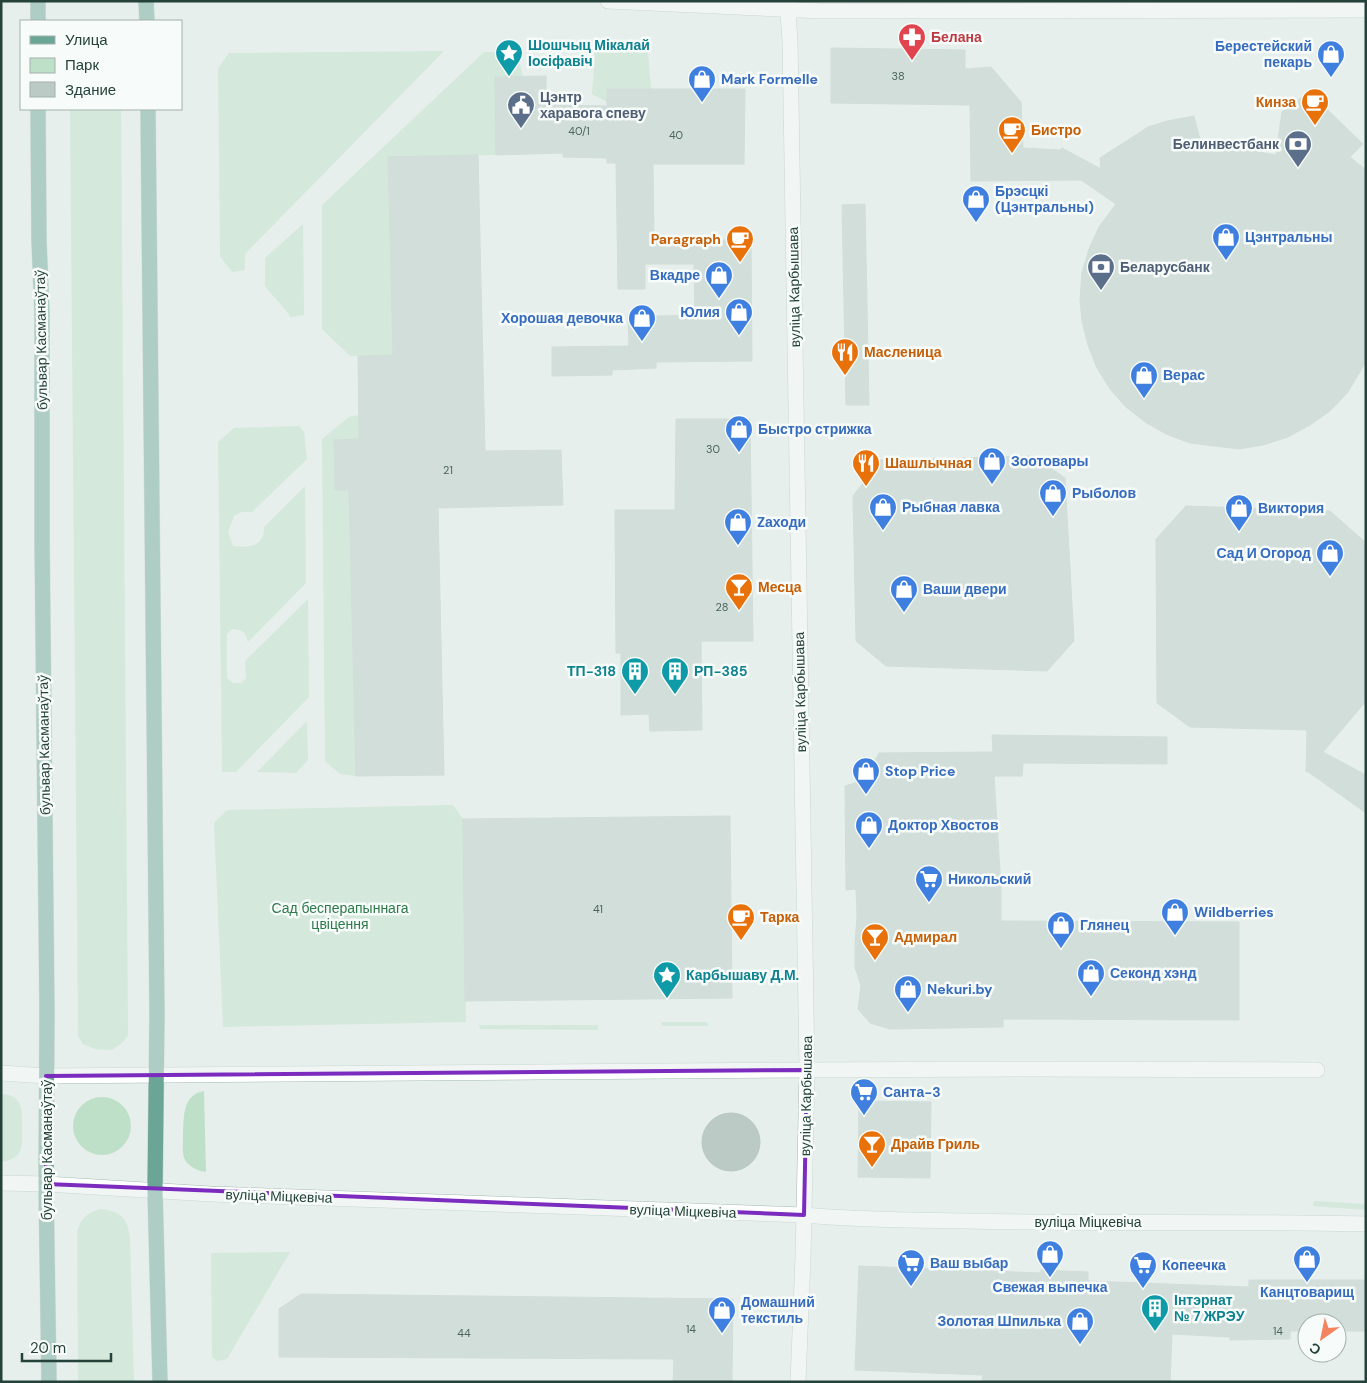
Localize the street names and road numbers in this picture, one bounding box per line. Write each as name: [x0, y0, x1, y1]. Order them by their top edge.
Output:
street label: вуліца Карбышава: [784, 226, 804, 347]
street label: бульвар Касманаўтаў: [31, 270, 51, 410]
street label: вуліца Карбышава: [790, 631, 810, 752]
street label: бульвар Касманаўтаў: [34, 675, 54, 815]
street label: вуліца Карбышава: [796, 1035, 816, 1156]
street label: бульвар Касманаўтаў: [38, 1080, 56, 1220]
street label: вуліца Міцкевіча: [225, 1185, 333, 1207]
street label: вуліца Міцкевіча: [629, 1200, 737, 1222]
street label: вуліца Міцкевіча: [1034, 1213, 1142, 1231]

